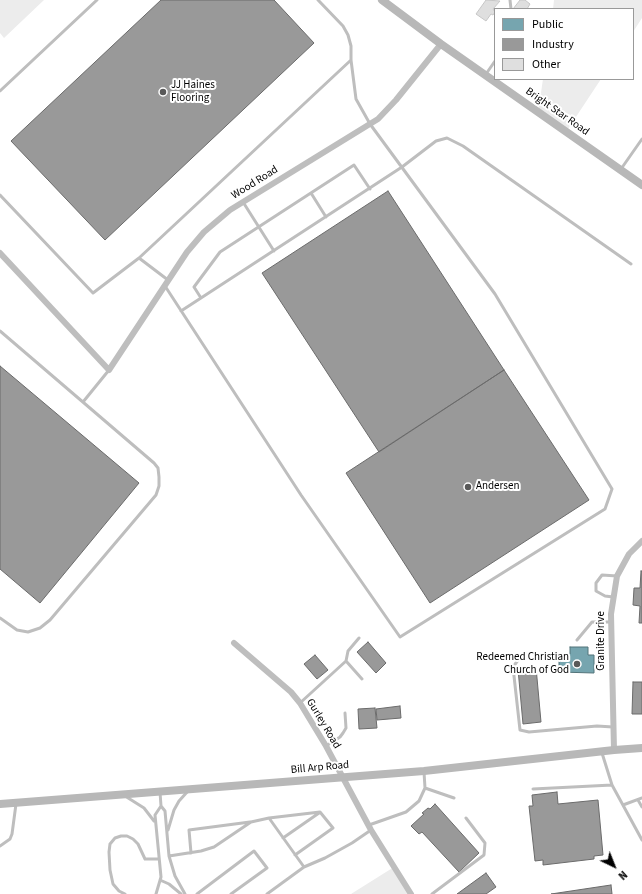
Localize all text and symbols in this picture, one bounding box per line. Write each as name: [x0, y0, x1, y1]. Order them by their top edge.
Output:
legend: [494, 8, 634, 80]
text: Public: [532, 16, 563, 33]
text: Industry: [532, 36, 574, 53]
text: Other: [532, 56, 561, 73]
place label: JJ Haines Flooring: [171, 79, 215, 105]
street label: Bright Star Road: [523, 85, 591, 139]
marker: JJ Haines Flooring: [158, 87, 168, 97]
street label: Wood Road: [229, 163, 281, 203]
place label: Andersen: [476, 480, 519, 494]
marker: Andersen: [463, 482, 473, 492]
street label: Granite Drive: [595, 611, 609, 671]
place label: Redeemed Christian Church of God: [476, 651, 569, 677]
marker: Redeemed Christian Church of God: [572, 659, 582, 669]
street label: Gurley Road: [303, 697, 343, 751]
street label: Bill Arp Road: [290, 759, 350, 777]
north arrow: [594, 846, 634, 886]
text: N: [615, 867, 630, 883]

